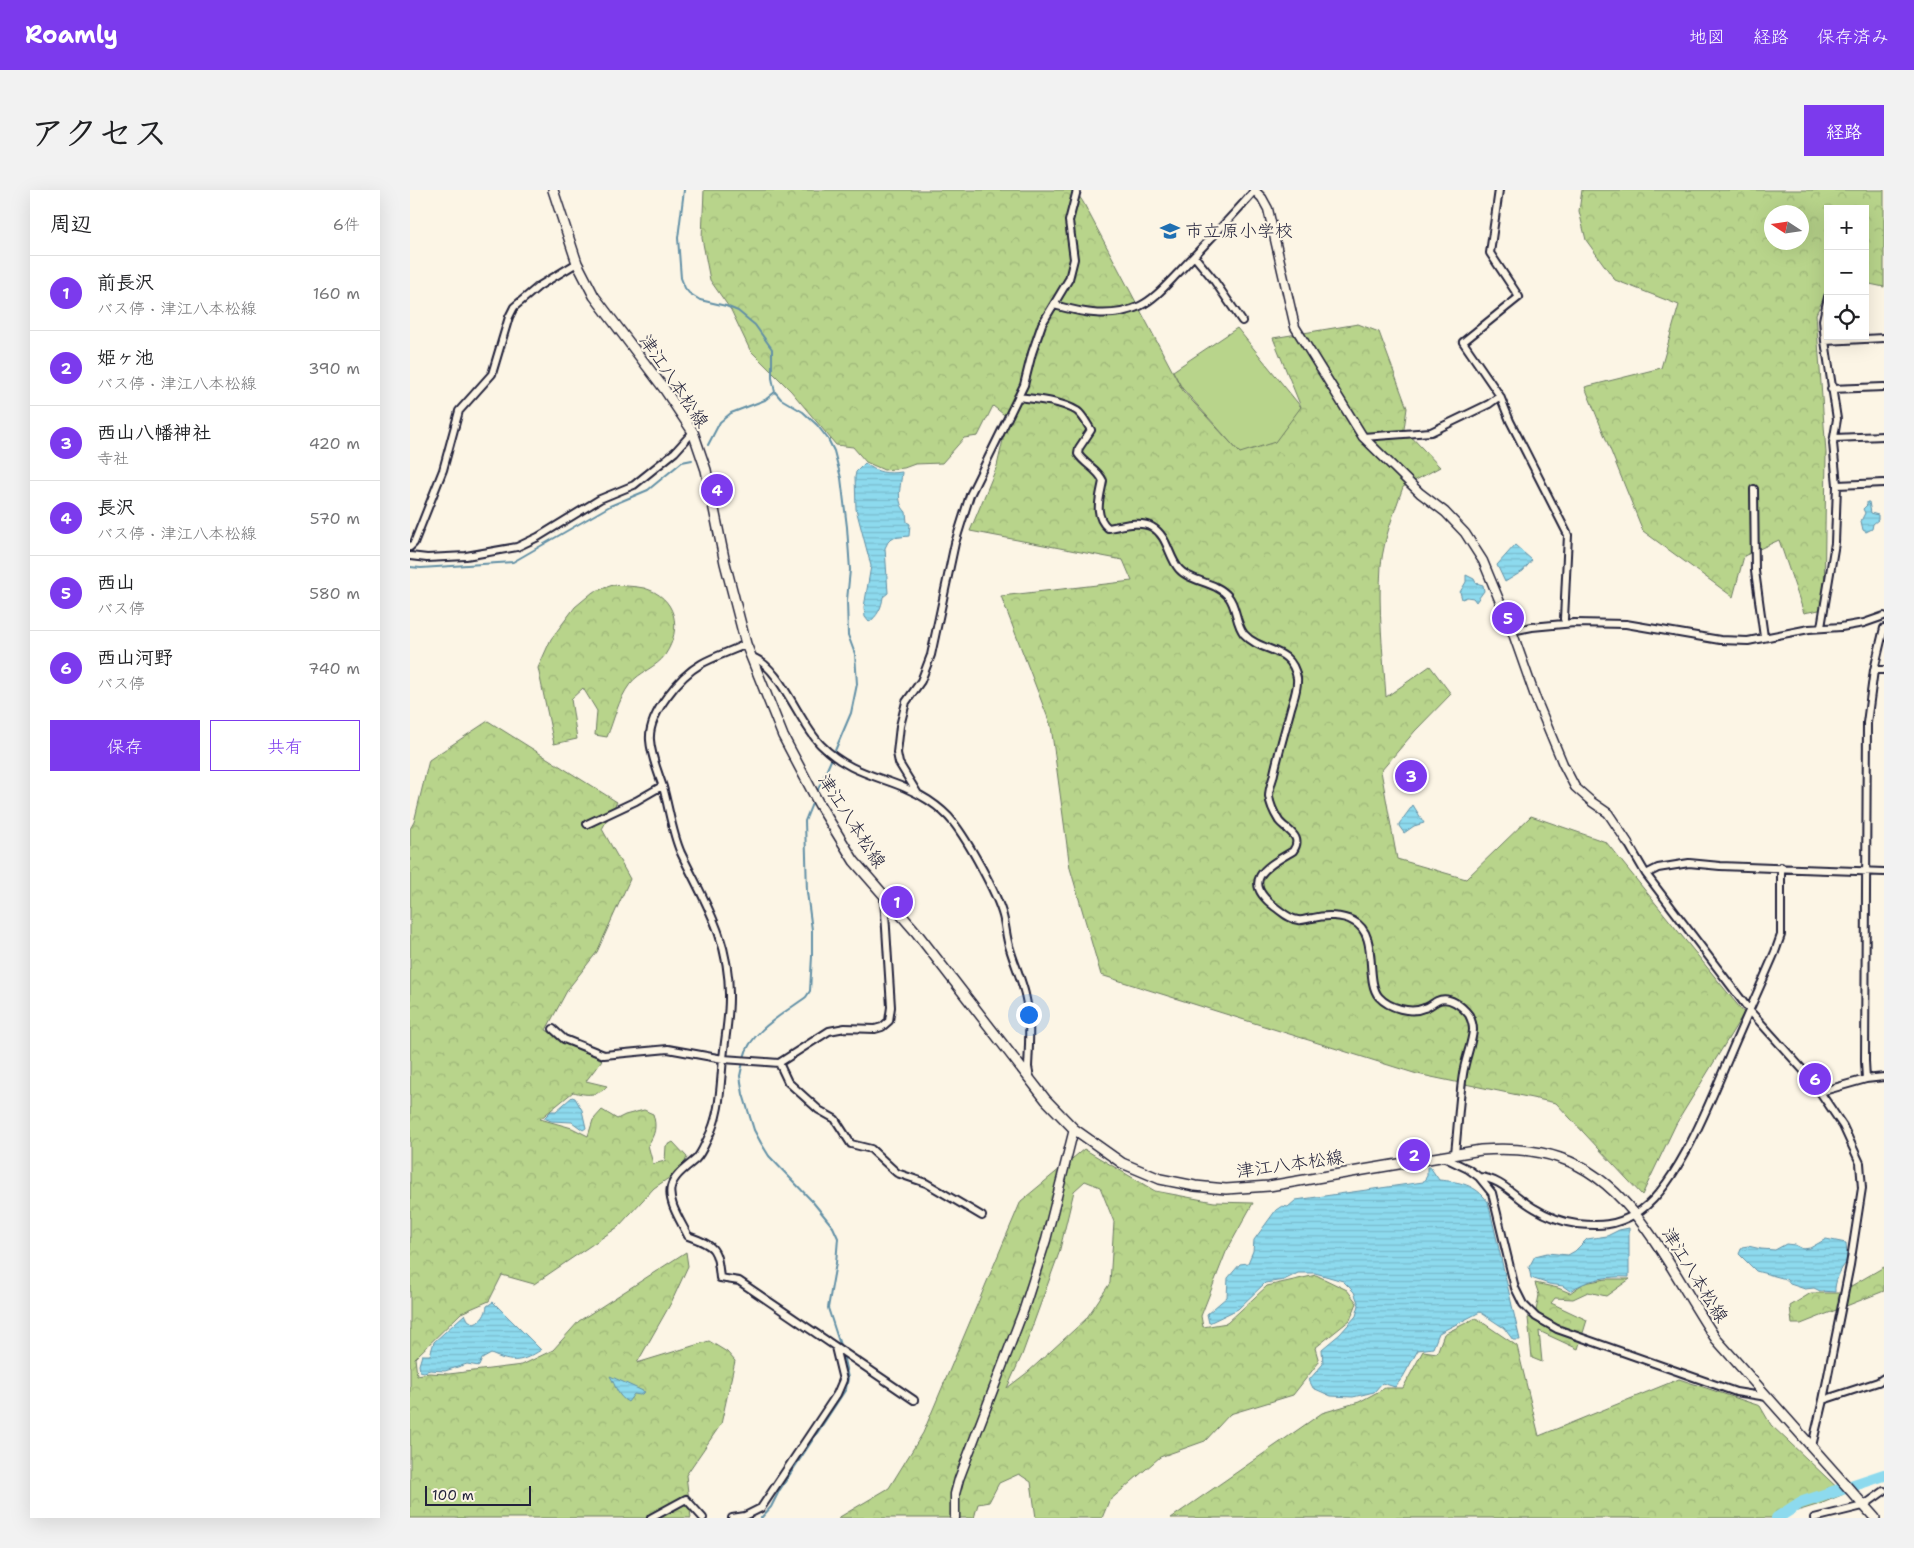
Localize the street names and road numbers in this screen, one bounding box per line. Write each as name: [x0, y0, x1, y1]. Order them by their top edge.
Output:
street label: 津江八本松線: [634, 330, 714, 432]
street label: 津江八本松線: [813, 769, 891, 873]
street label: 津江八本松線: [1235, 1145, 1345, 1183]
street label: 津江八本松線: [1656, 1223, 1734, 1327]

